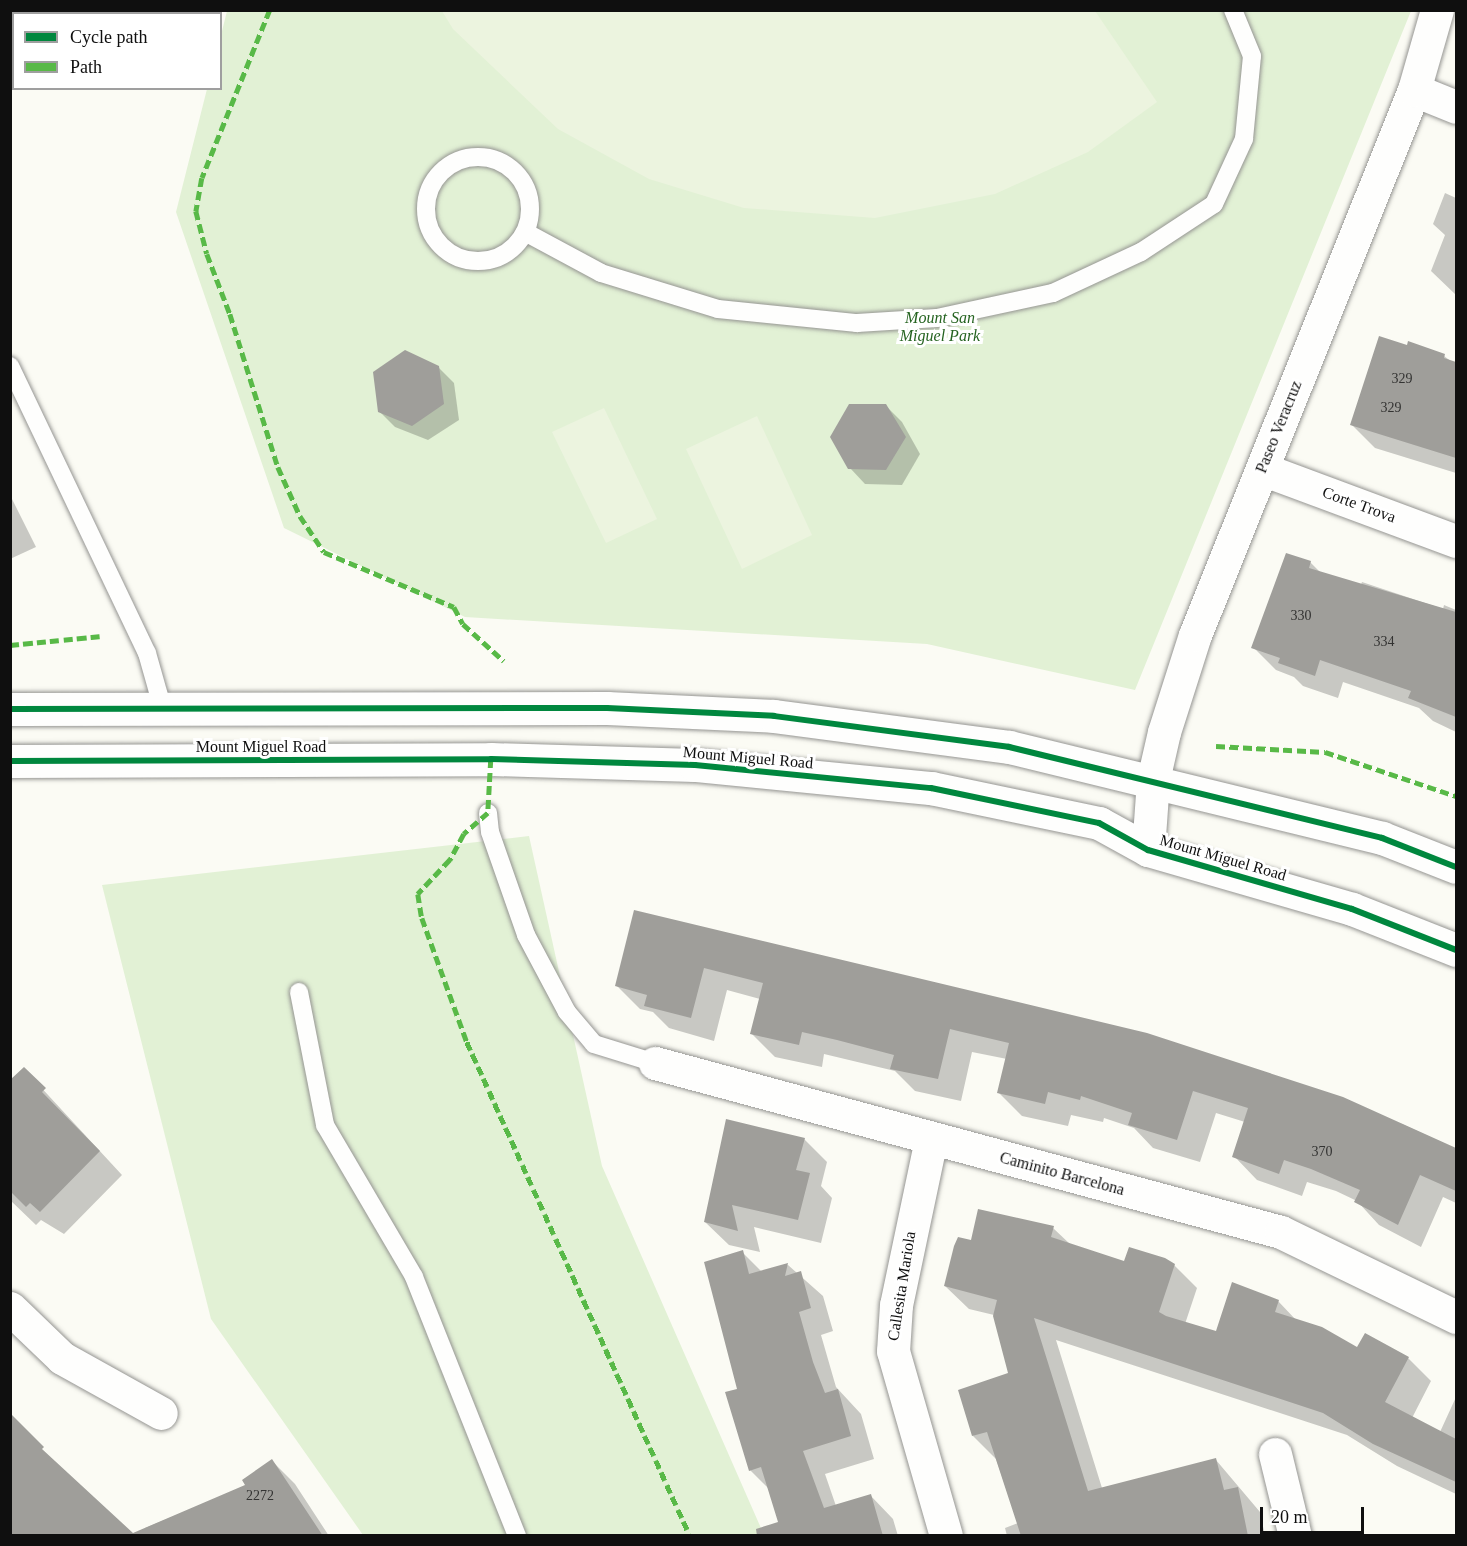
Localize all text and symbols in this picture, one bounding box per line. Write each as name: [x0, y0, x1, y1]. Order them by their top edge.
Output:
legend: [12, 12, 222, 90]
text: Cycle path: [70, 27, 147, 47]
text: Path: [70, 57, 102, 77]
park label: Mount San Miguel Park: [900, 308, 980, 346]
house number: 329: [1392, 371, 1412, 387]
street label: Paseo Veracruz: [1252, 378, 1306, 476]
house number: 329: [1380, 400, 1402, 416]
street label: Corte Trova: [1319, 483, 1399, 527]
house number: 330: [1290, 608, 1312, 624]
house number: 334: [1374, 634, 1394, 650]
street label: Mount Miguel Road: [196, 737, 326, 757]
street label: Mount Miguel Road: [682, 743, 814, 773]
street label: Mount Miguel Road: [1158, 831, 1288, 885]
house number: 370: [1312, 1144, 1332, 1160]
street label: Caminito Barcelona: [997, 1148, 1127, 1200]
street label: Callesita Mariola: [884, 1230, 920, 1342]
house number: 2272: [246, 1488, 274, 1504]
scale bar: [1263, 1495, 1366, 1533]
text: 20 m: [1271, 1507, 1308, 1527]

